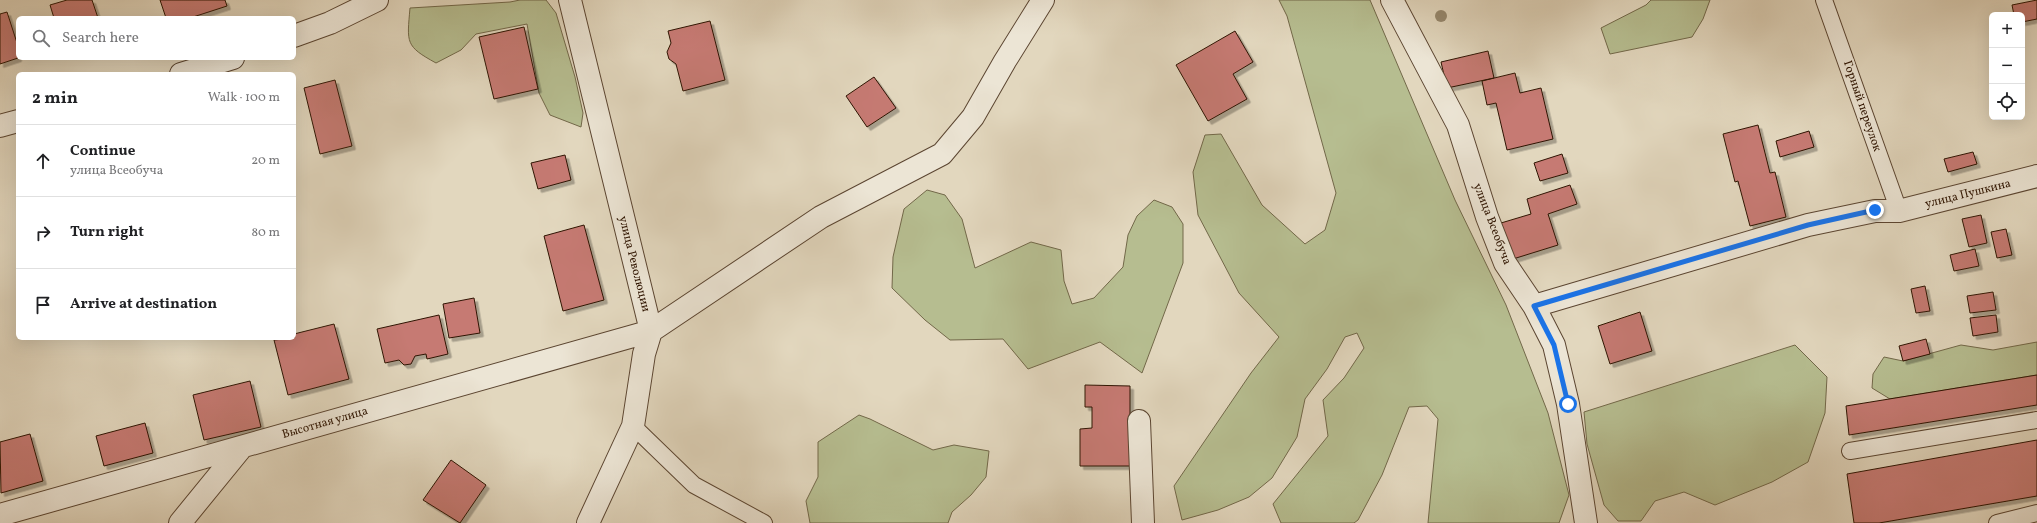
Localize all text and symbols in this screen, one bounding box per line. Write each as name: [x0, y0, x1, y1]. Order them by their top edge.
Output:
map controls: [1989, 12, 2025, 120]
button: +: [1989, 12, 2025, 48]
search box: [16, 16, 296, 60]
icon: search: [30, 27, 52, 49]
text: Search here: [62, 28, 139, 49]
button: −: [1989, 48, 2025, 84]
street label: Горный переулок: [1839, 58, 1885, 154]
button: locate: [1989, 84, 2025, 120]
text: 2 min: [32, 87, 78, 110]
text: Walk · 100 m: [208, 89, 280, 107]
text: Continue: [70, 141, 135, 162]
icon: ahead: [32, 150, 54, 172]
text: 20 m: [251, 152, 280, 170]
text: улица Всеобуча: [70, 162, 163, 180]
street label: улица Пушкина: [1923, 176, 2013, 212]
street label: улица Всеобуча: [1469, 181, 1515, 267]
route end: [1866, 201, 1884, 219]
street label: улица Революции: [614, 214, 654, 314]
icon: right: [32, 222, 54, 244]
text: Turn right: [70, 222, 144, 243]
text: 80 m: [251, 224, 280, 242]
icon: arrive: [32, 294, 54, 316]
text: Arrive at destination: [70, 294, 217, 315]
route start: [1559, 395, 1577, 413]
street label: Высотная улица: [280, 403, 370, 443]

